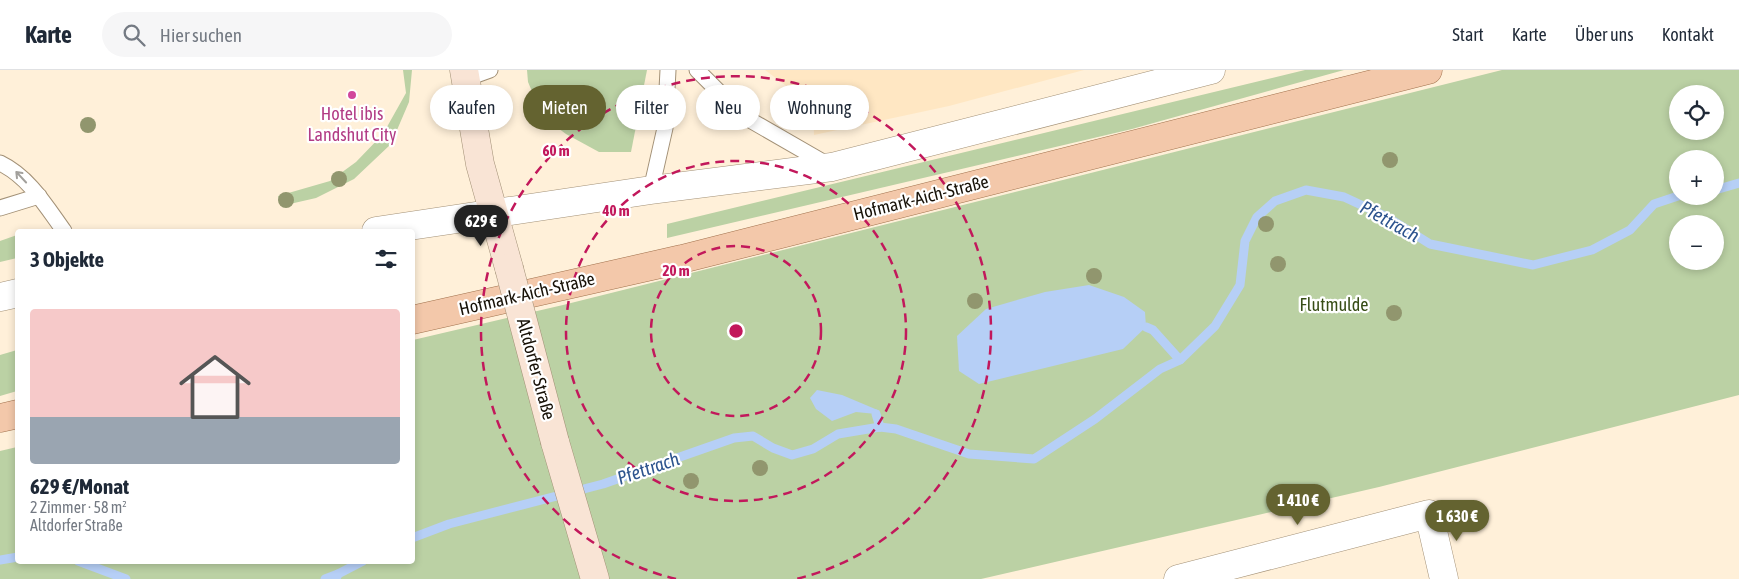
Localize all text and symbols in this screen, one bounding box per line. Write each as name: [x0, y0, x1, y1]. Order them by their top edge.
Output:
search box: [102, 12, 452, 57]
text: Karte: [25, 21, 72, 48]
icon: search: [120, 21, 148, 49]
text: Hier suchen: [160, 24, 242, 46]
text: Start: [1452, 24, 1484, 45]
text: Karte: [1512, 24, 1547, 45]
text: Über uns: [1575, 24, 1634, 45]
text: Kontakt: [1662, 24, 1714, 45]
chip: Kaufen: [430, 85, 513, 130]
chip: Mieten: [523, 85, 606, 130]
chip: Filter: [616, 85, 686, 130]
chip: Neu: [696, 85, 760, 130]
chip: Wohnung: [770, 85, 869, 130]
map controls: [1669, 85, 1724, 270]
button: locate: [1669, 85, 1724, 140]
marker: Hotel ibis Landshut City: [346, 89, 358, 101]
place label: Hotel ibis Landshut City: [308, 103, 396, 145]
text: 60 m: [543, 142, 570, 159]
button: +: [1669, 150, 1724, 205]
one-way arrow: [15, 170, 27, 183]
street label: Hofmark-Aich-Straße: [851, 171, 991, 224]
water label: Pfettrach: [1357, 196, 1423, 246]
text: 40 m: [602, 202, 630, 219]
pin: 629 €: [446, 204, 516, 247]
text: 629 €: [465, 212, 497, 230]
button: −: [1669, 215, 1724, 270]
icon: filters: [372, 245, 400, 273]
text: 3 Objekte: [30, 247, 104, 271]
text: 20 m: [663, 262, 690, 279]
street label: Hofmark-Aich-Straße: [457, 268, 597, 319]
park label: Flutmulde: [1300, 294, 1368, 315]
street label: Altdorfer Straße: [513, 316, 560, 422]
centre of rings: [727, 322, 745, 340]
icon: home: [170, 342, 260, 432]
water label: Pfettrach: [614, 447, 682, 489]
text: 629 €/Monat: [30, 474, 129, 498]
pin: 1 410 €: [1252, 484, 1344, 526]
text: 1 410 €: [1277, 491, 1319, 509]
text: 2 Zimmer · 58 m²: [30, 498, 127, 516]
pin: 1 630 €: [1411, 500, 1503, 542]
text: 1 630 €: [1436, 507, 1478, 525]
text: Altdorfer Straße: [30, 516, 123, 534]

